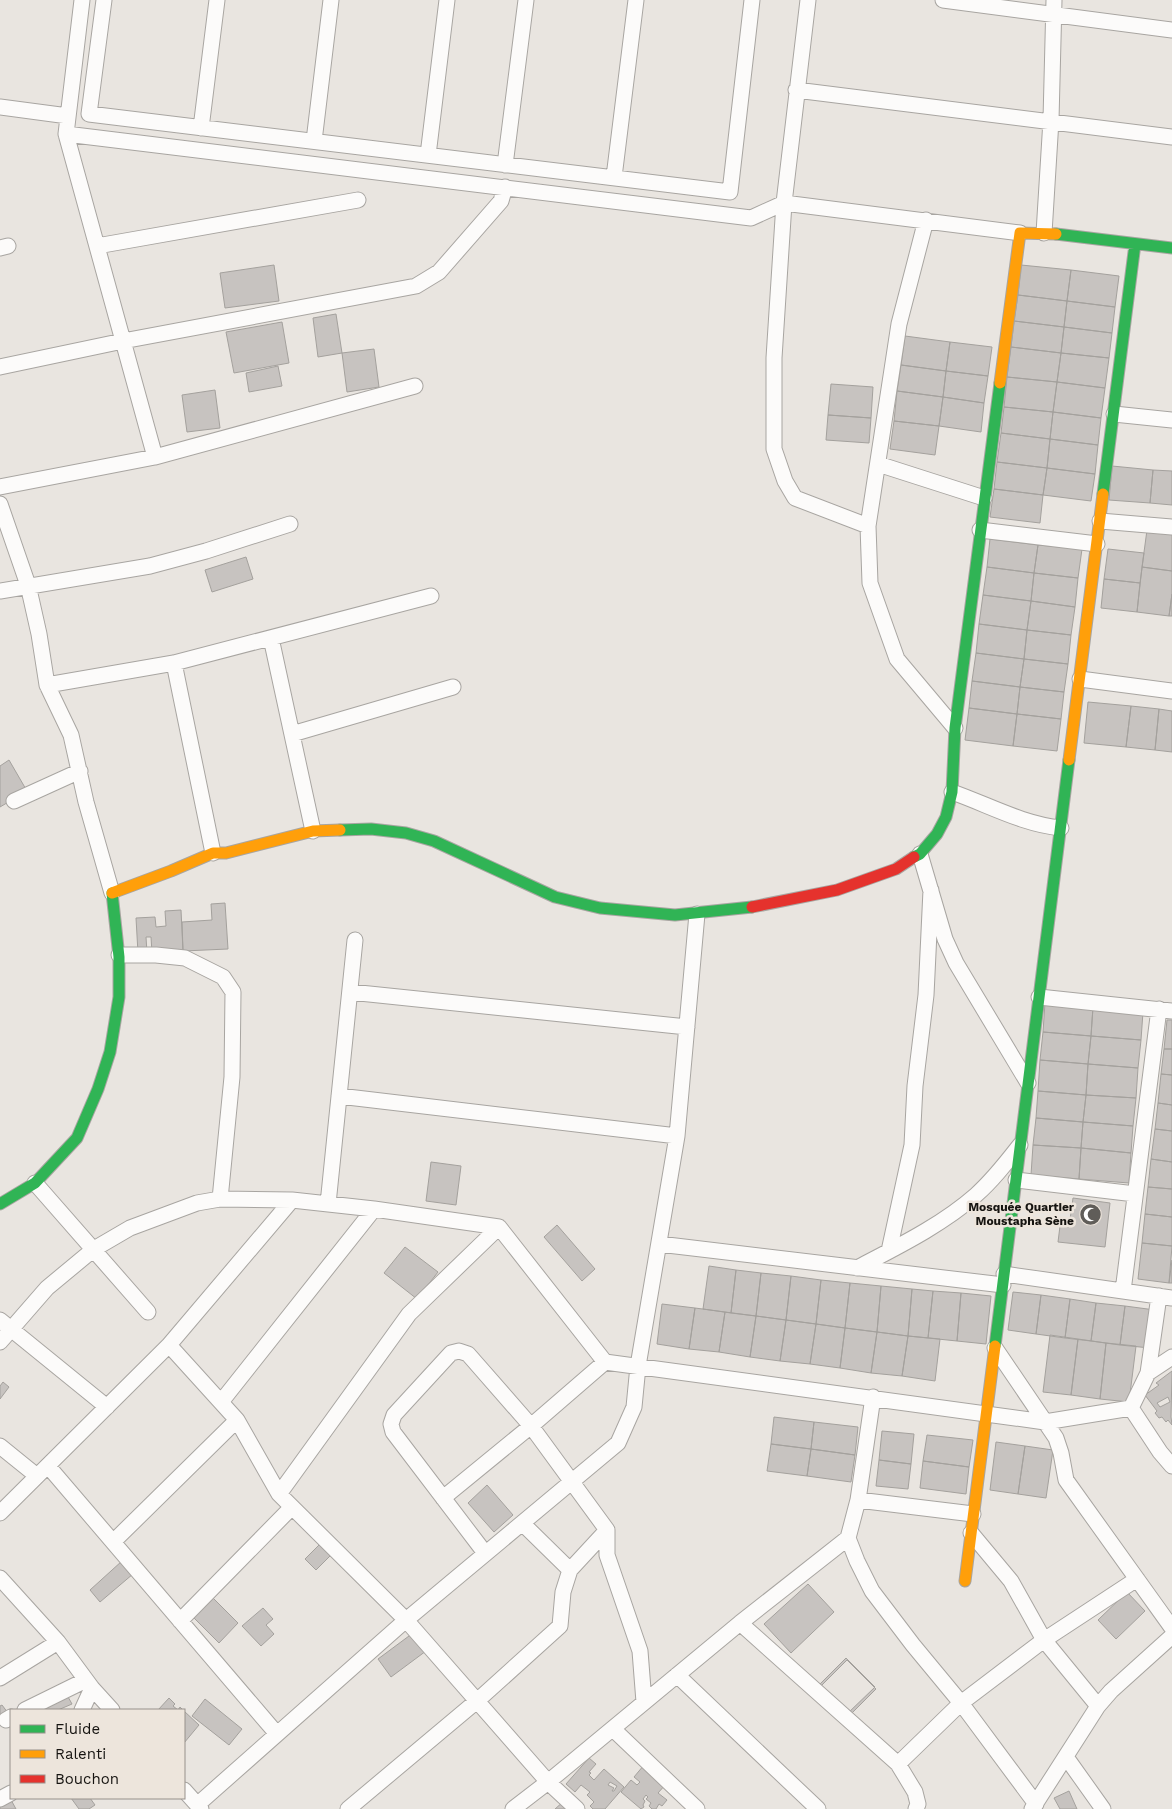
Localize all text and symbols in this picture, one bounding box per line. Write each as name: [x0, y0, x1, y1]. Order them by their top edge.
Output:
place label: Mosquée Quartier Moustapha Sène: [968, 1200, 1075, 1228]
mosque icon: Mosquée Quartier Moustapha Sène: [1078, 1202, 1102, 1226]
legend: [10, 1709, 185, 1799]
text: Fluide: [55, 1720, 100, 1738]
text: Ralenti: [55, 1745, 106, 1763]
text: Bouchon: [55, 1770, 119, 1788]

